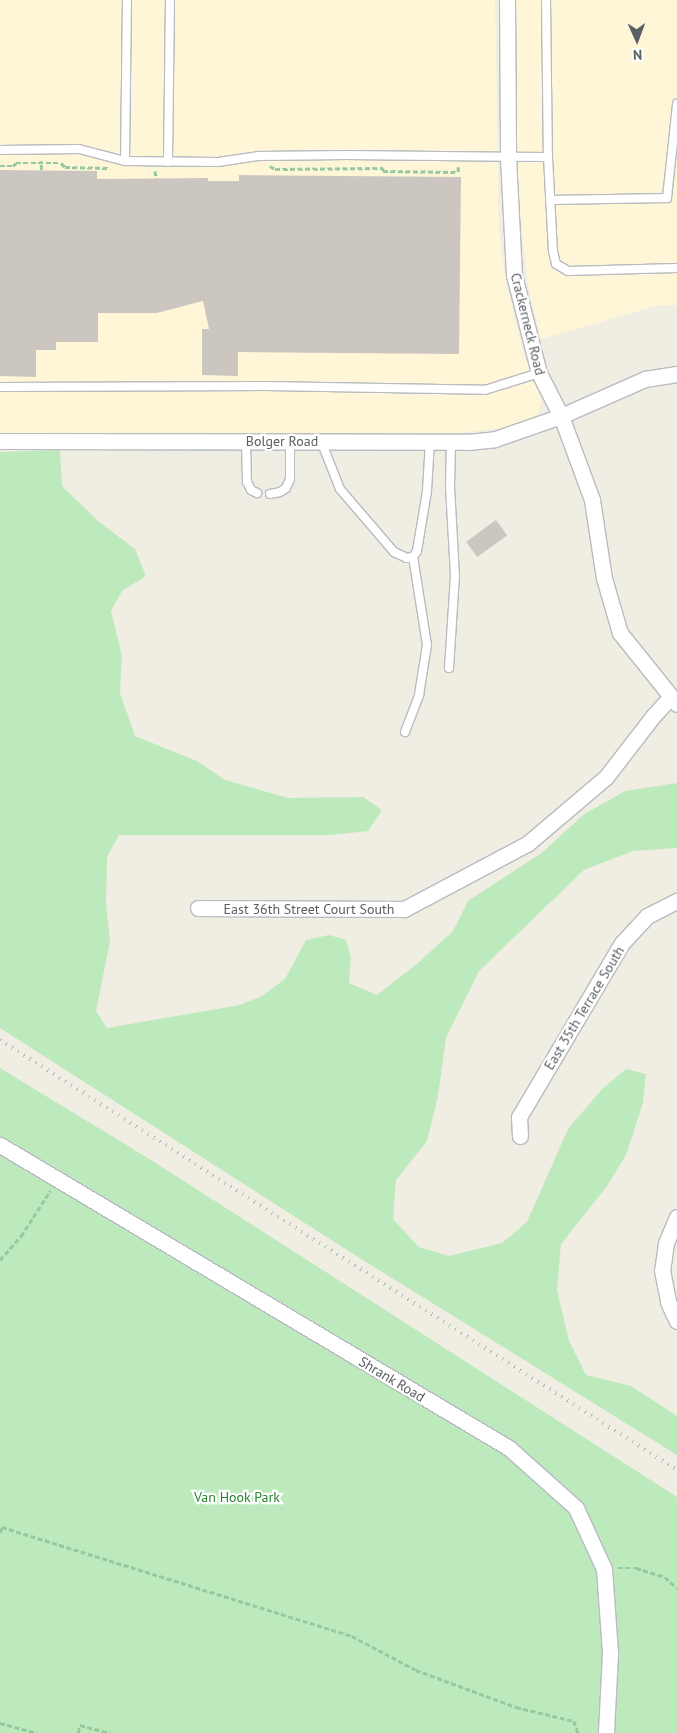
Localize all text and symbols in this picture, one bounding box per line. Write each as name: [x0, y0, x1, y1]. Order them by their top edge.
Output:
north arrow: [612, 15, 662, 65]
text: N: [633, 46, 642, 64]
street label: Crackerneck Road: [507, 271, 549, 377]
street label: Bolger Road: [246, 433, 318, 449]
street label: East 36th Street Court South: [224, 901, 394, 917]
street label: East 35th Terrace South: [540, 943, 628, 1073]
street label: Shrank Road: [356, 1353, 428, 1405]
park label: Van Hook Park: [194, 1489, 280, 1505]

